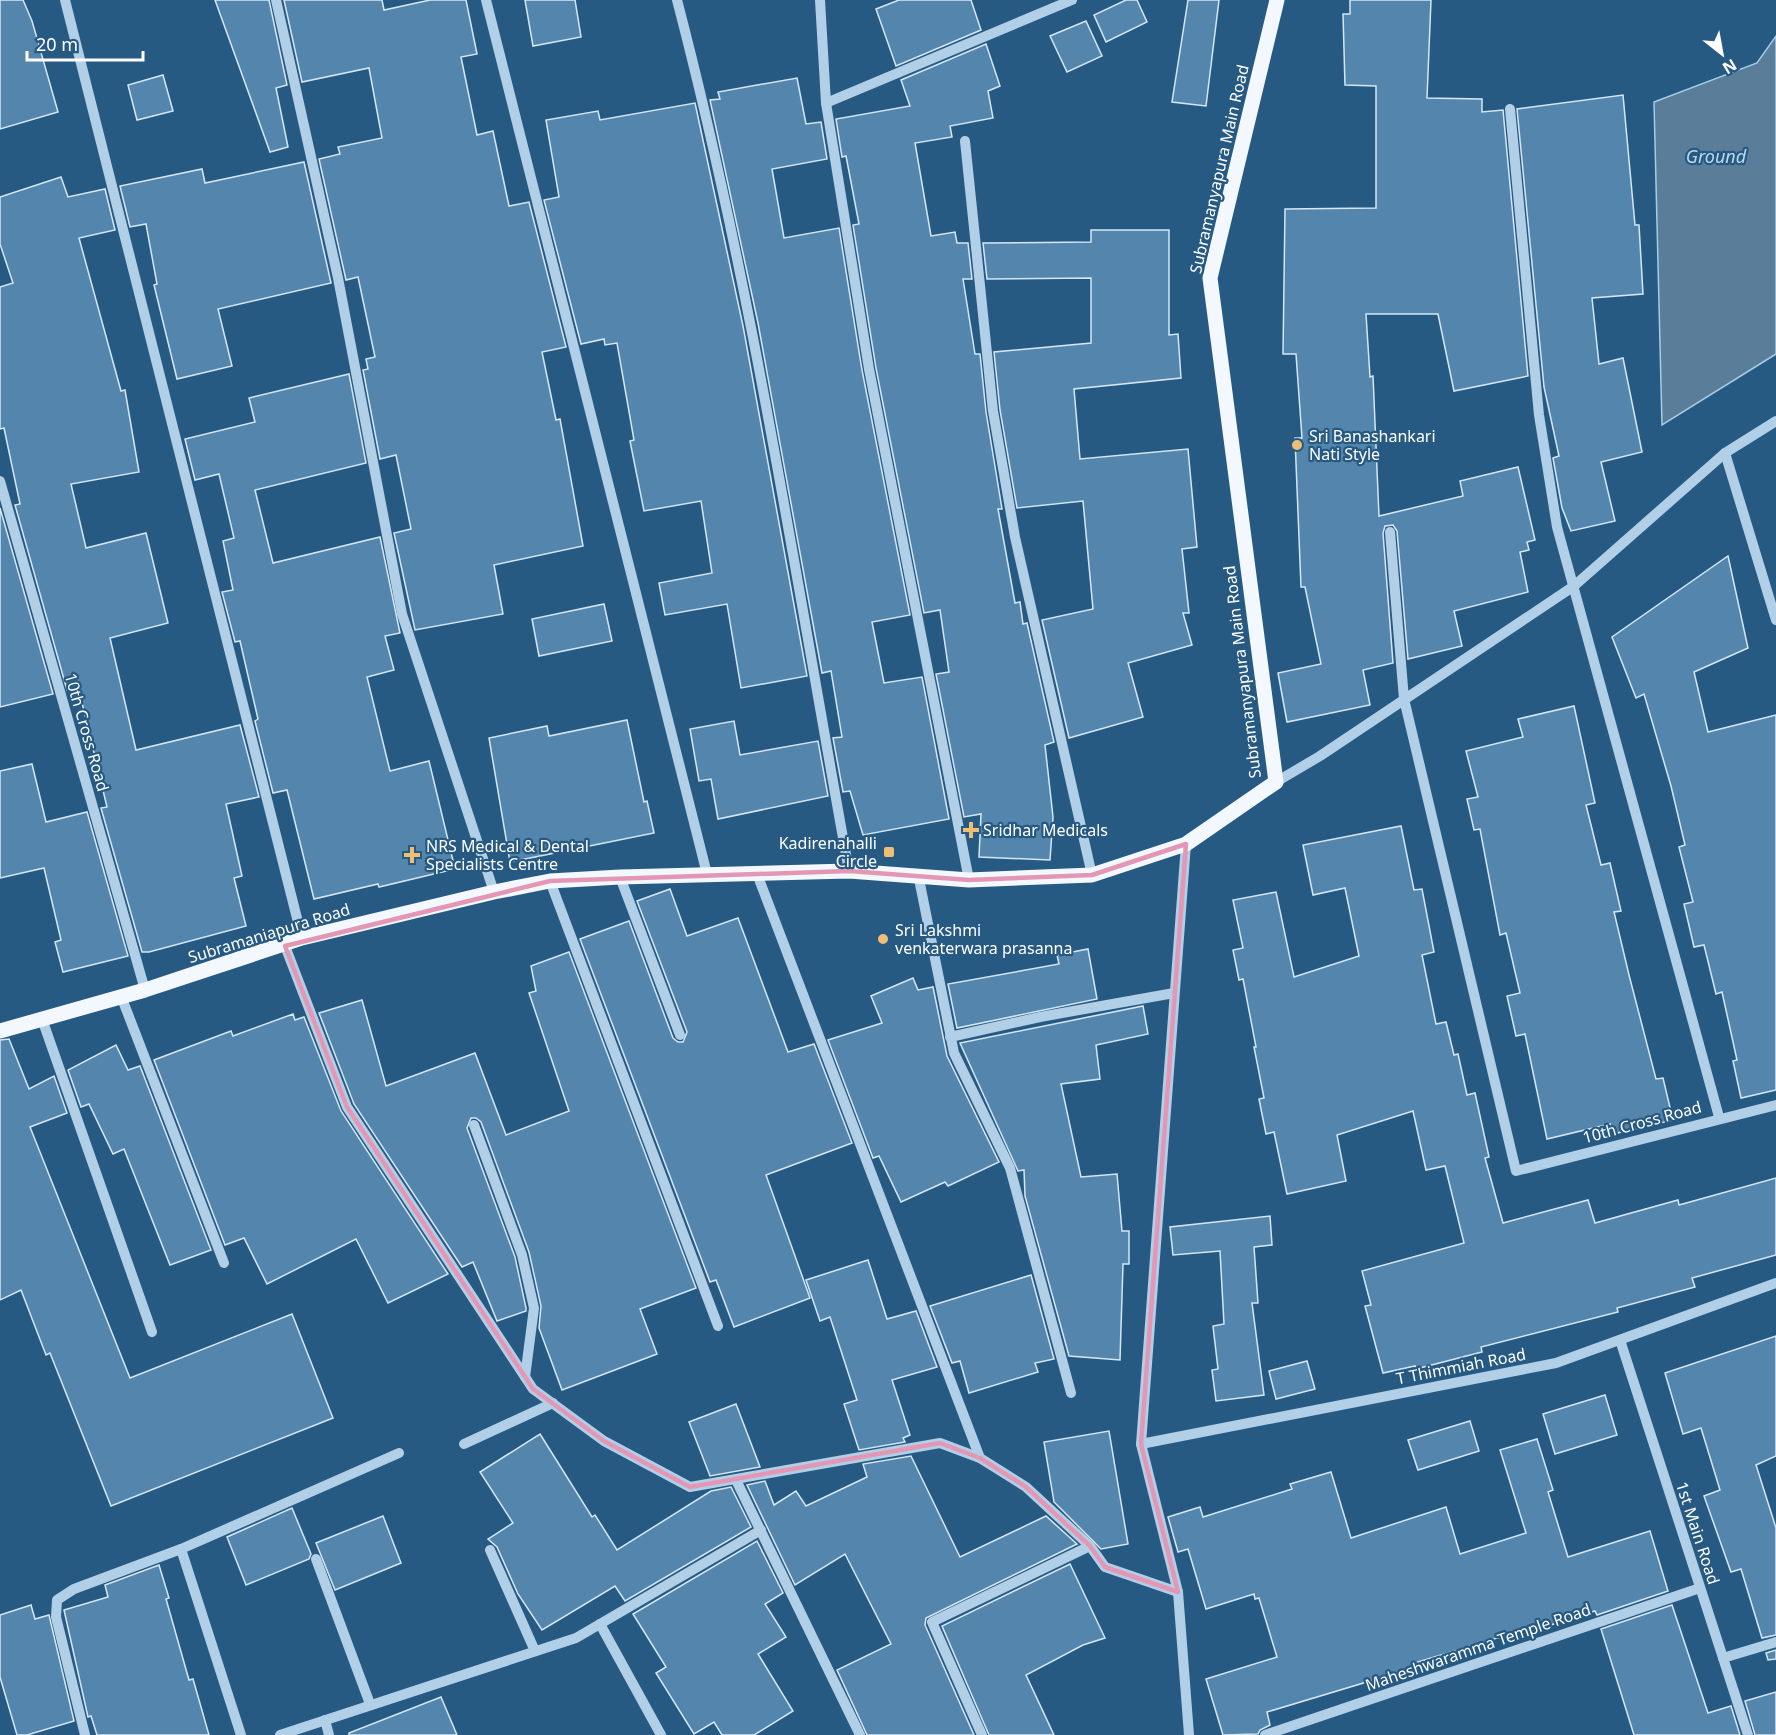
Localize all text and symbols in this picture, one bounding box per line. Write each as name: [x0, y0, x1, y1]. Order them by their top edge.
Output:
scale bar: [27, 24, 142, 62]
north arrow: [1692, 24, 1752, 84]
text: 20 m: [36, 32, 78, 56]
text: N: [1718, 54, 1741, 80]
street label: Subramanyapura Main Road: [1184, 62, 1254, 276]
water label: Ground: [1686, 144, 1747, 168]
place label: Sri Banashankari Nati Style: [1309, 425, 1436, 465]
marker: Sri Banashankari Nati Style: [1290, 438, 1304, 452]
street label: Subramanyapura Main Road: [1218, 564, 1266, 780]
street label: 10th Cross Road: [60, 670, 114, 794]
place label: Sridhar Medicals: [983, 819, 1108, 841]
marker: Sridhar Medicals: [964, 823, 978, 837]
place label: Kadirenahalli Circle: [779, 832, 877, 872]
place label: NRS Medical & Dental Specialists Centre: [426, 835, 589, 875]
marker: Kadirenahalli Circle: [882, 845, 896, 859]
marker: NRS Medical & Dental Specialists Centre: [403, 846, 421, 864]
street label: Subramaniapura Road: [185, 898, 353, 968]
place label: Sri Lakshmi venkaterwara prasanna: [895, 919, 1072, 959]
marker: Sri Lakshmi venkaterwara prasanna: [876, 932, 890, 946]
street label: 10th Cross Road: [1580, 1096, 1704, 1148]
street label: T Thimmiah Road: [1394, 1343, 1528, 1389]
street label: 1st Main Road: [1671, 1479, 1725, 1587]
street label: Maheshwaramma Temple Road: [1362, 1598, 1594, 1696]

